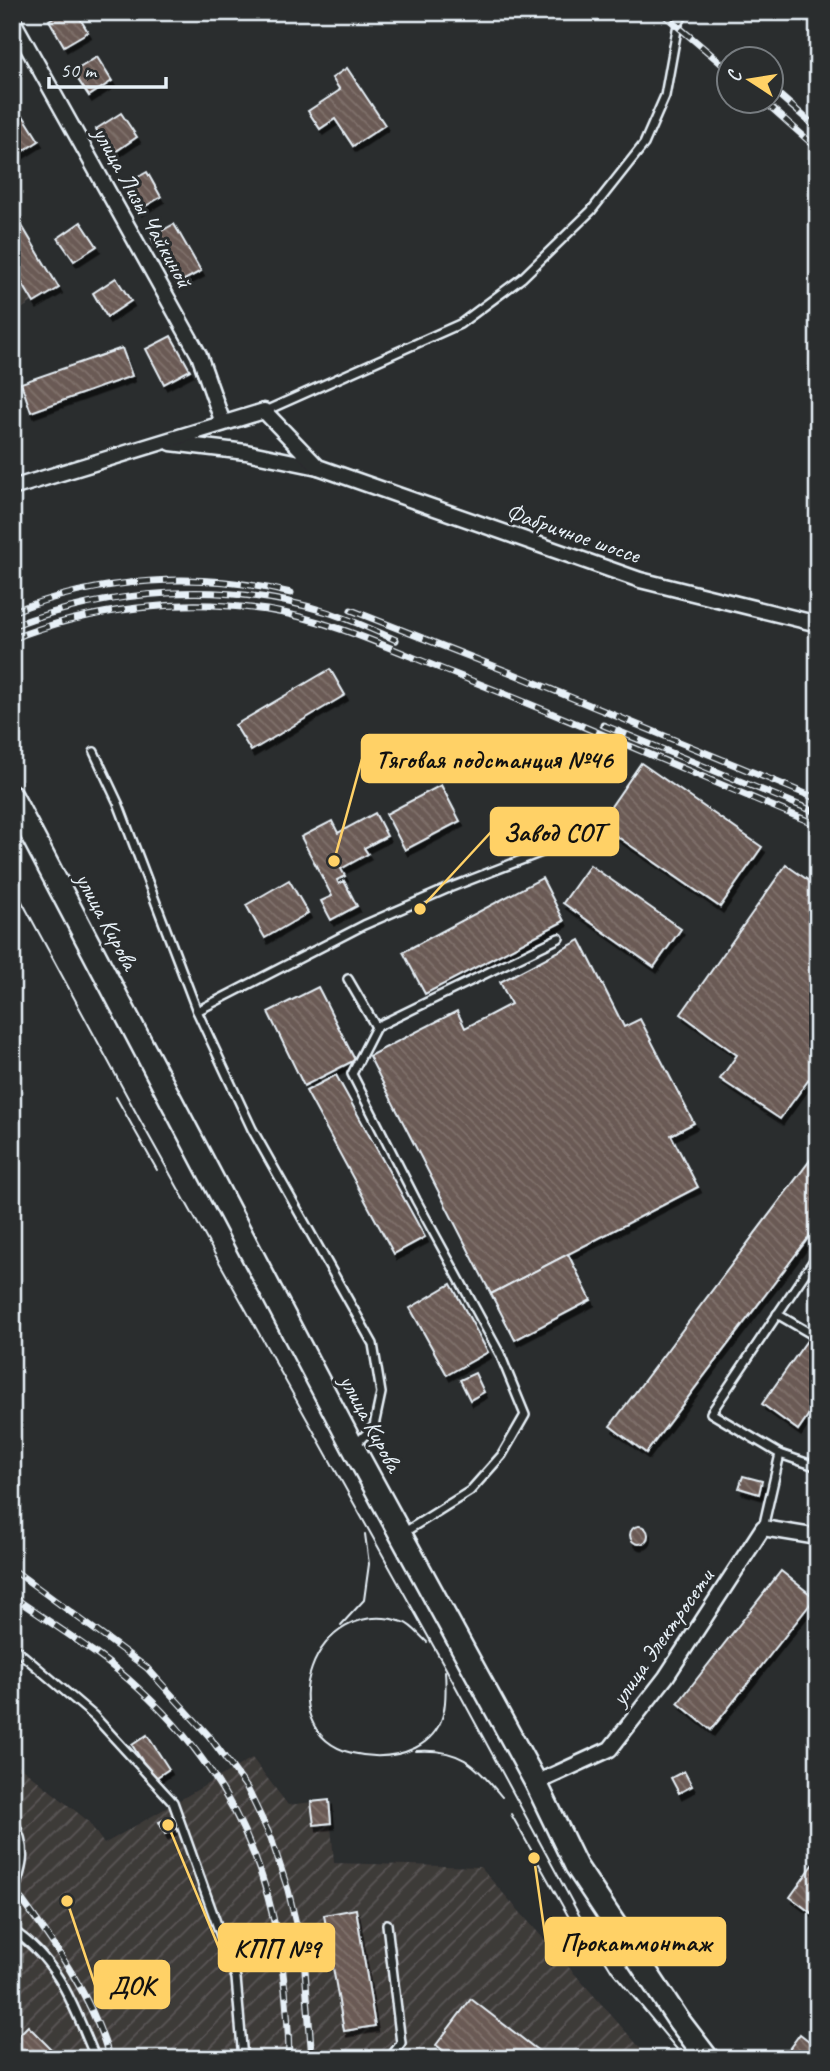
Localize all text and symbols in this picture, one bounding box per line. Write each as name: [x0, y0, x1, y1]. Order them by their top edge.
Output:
scale bar: [49, 46, 166, 90]
north arrow: [714, 46, 784, 116]
text: 50 m: [60, 57, 98, 83]
text: С: [722, 67, 748, 84]
street label: улица Лизы Чайкиной: [85, 119, 201, 295]
street label: Фабричное шоссе: [502, 496, 646, 571]
callout: Тяговая подстанция №46: [362, 735, 626, 782]
text: Тяговая подстанция №46: [376, 743, 614, 776]
callout: Завод СОТ: [491, 808, 618, 855]
text: Завод СОТ: [503, 816, 611, 849]
street label: улица Кирова: [68, 865, 146, 977]
street label: улица Кирова: [332, 1367, 410, 1479]
street label: улица Электросети: [603, 1561, 721, 1713]
callout: Прокатмонтаж: [546, 1918, 725, 1965]
callout: КПП №9: [219, 1924, 334, 1971]
text: Прокатмонтаж: [561, 1926, 714, 1959]
text: КПП №9: [233, 1932, 323, 1965]
callout: ДОК: [95, 1961, 169, 2008]
text: ДОК: [109, 1969, 159, 2002]

